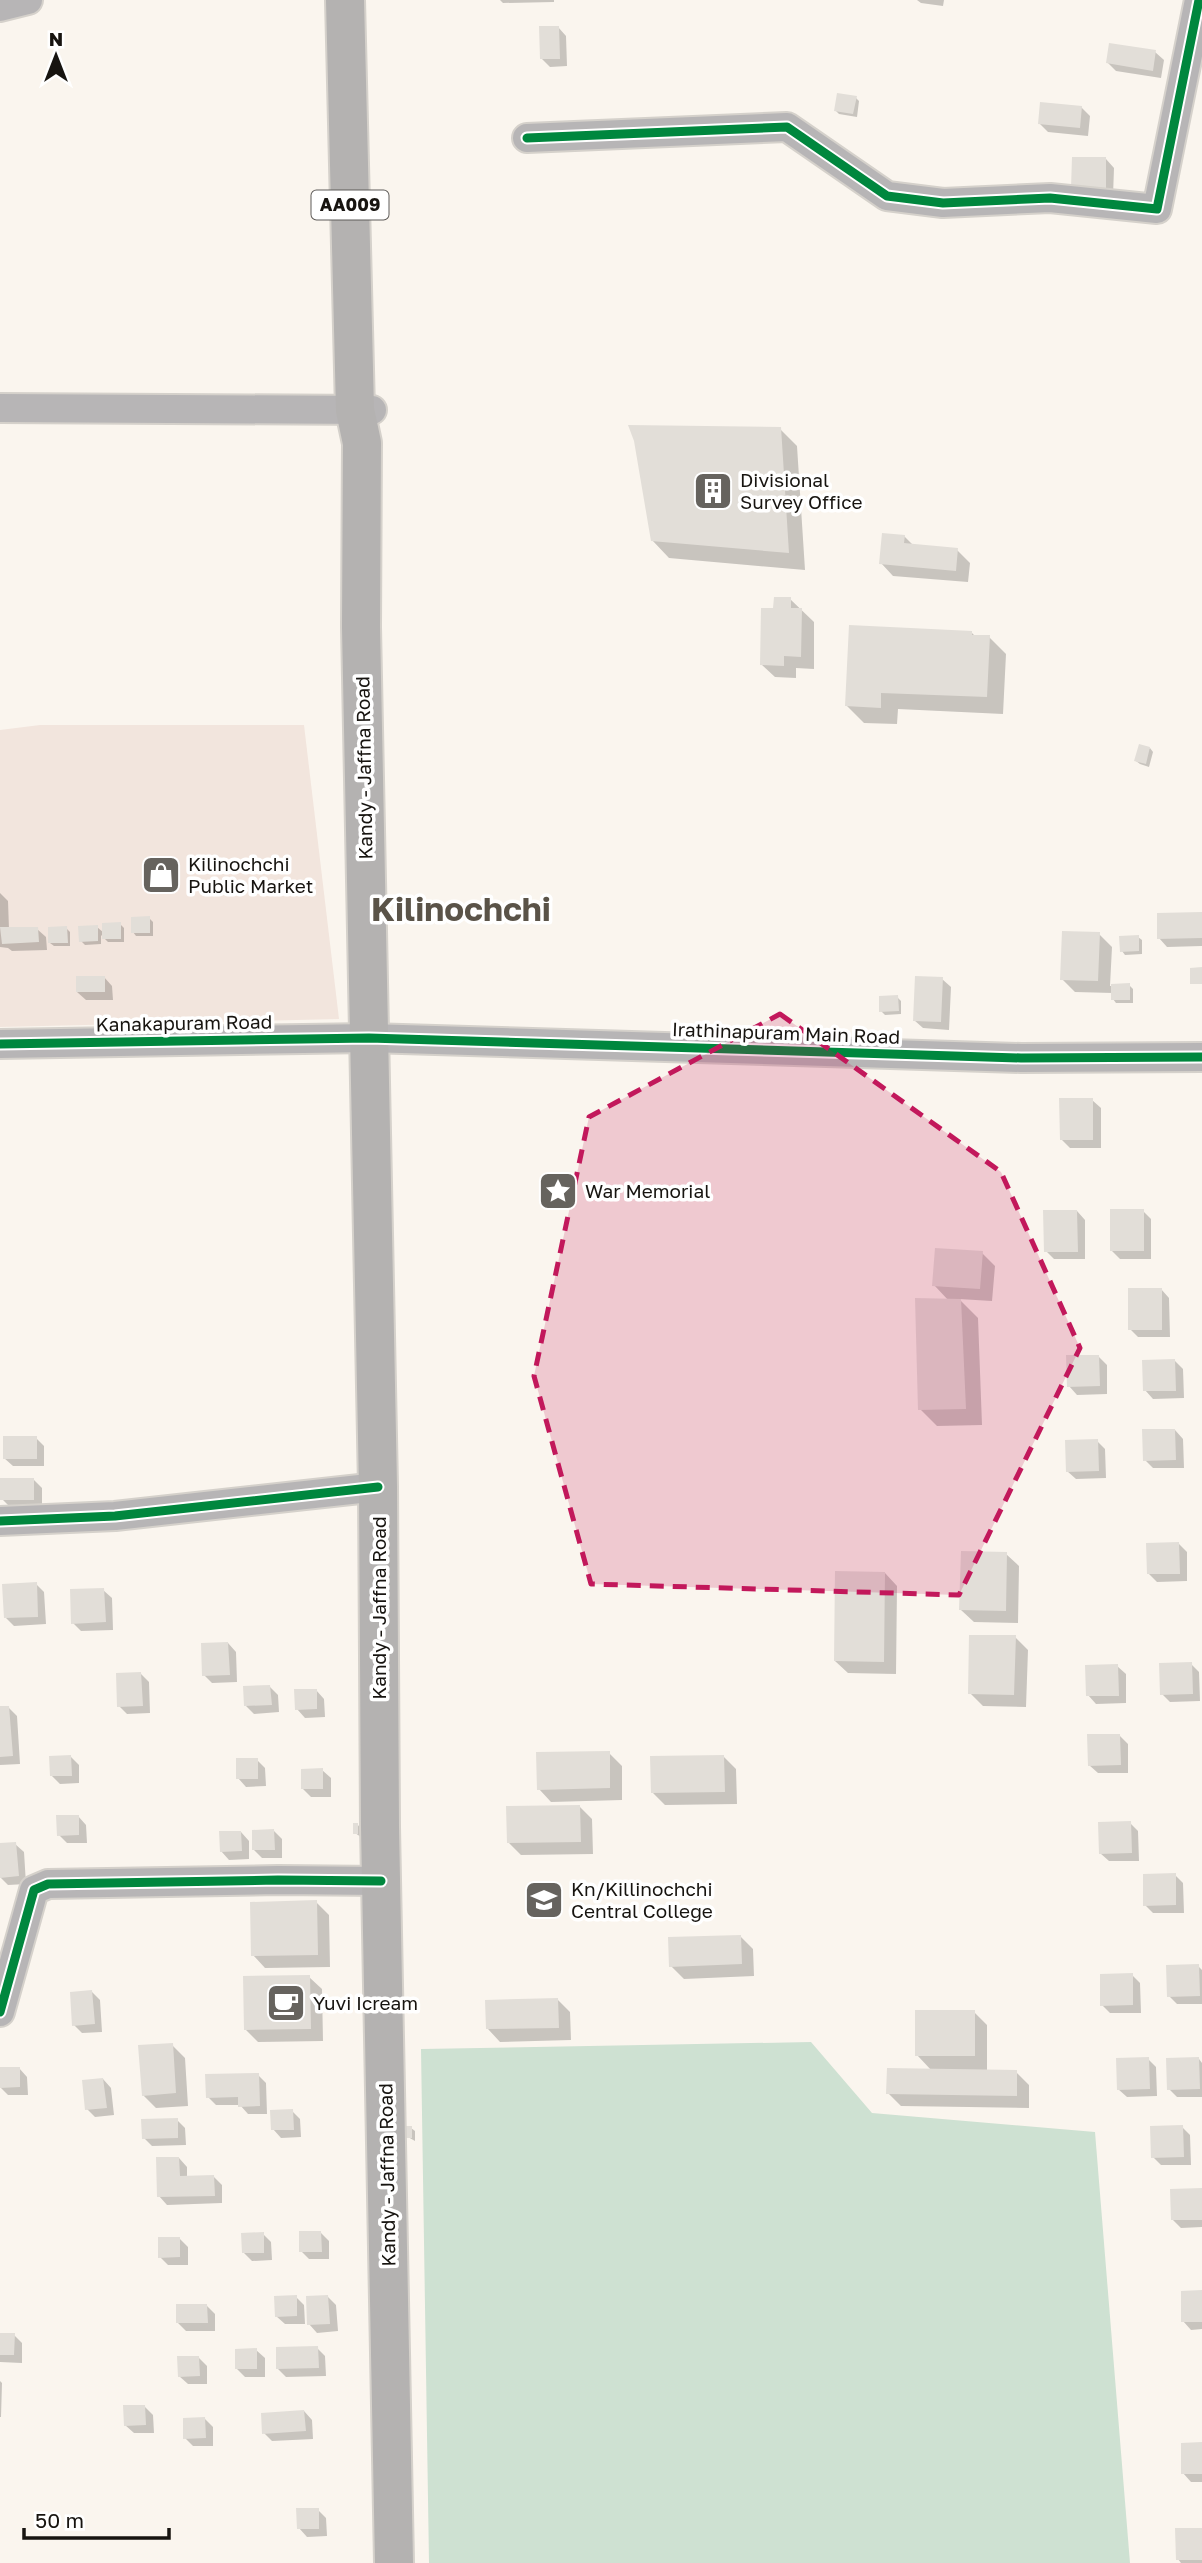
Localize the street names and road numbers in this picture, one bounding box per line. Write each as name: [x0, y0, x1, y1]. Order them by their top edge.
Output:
road number: AA009: [312, 190, 388, 220]
street label: Kandy - Jaffna Road: [350, 676, 377, 860]
street label: Kanakapuram Road: [95, 1009, 272, 1036]
street label: Irathinapuram Main Road: [671, 1017, 901, 1048]
street label: Kandy - Jaffna Road: [367, 1516, 390, 1700]
street label: Kandy - Jaffna Road: [373, 2083, 400, 2267]

